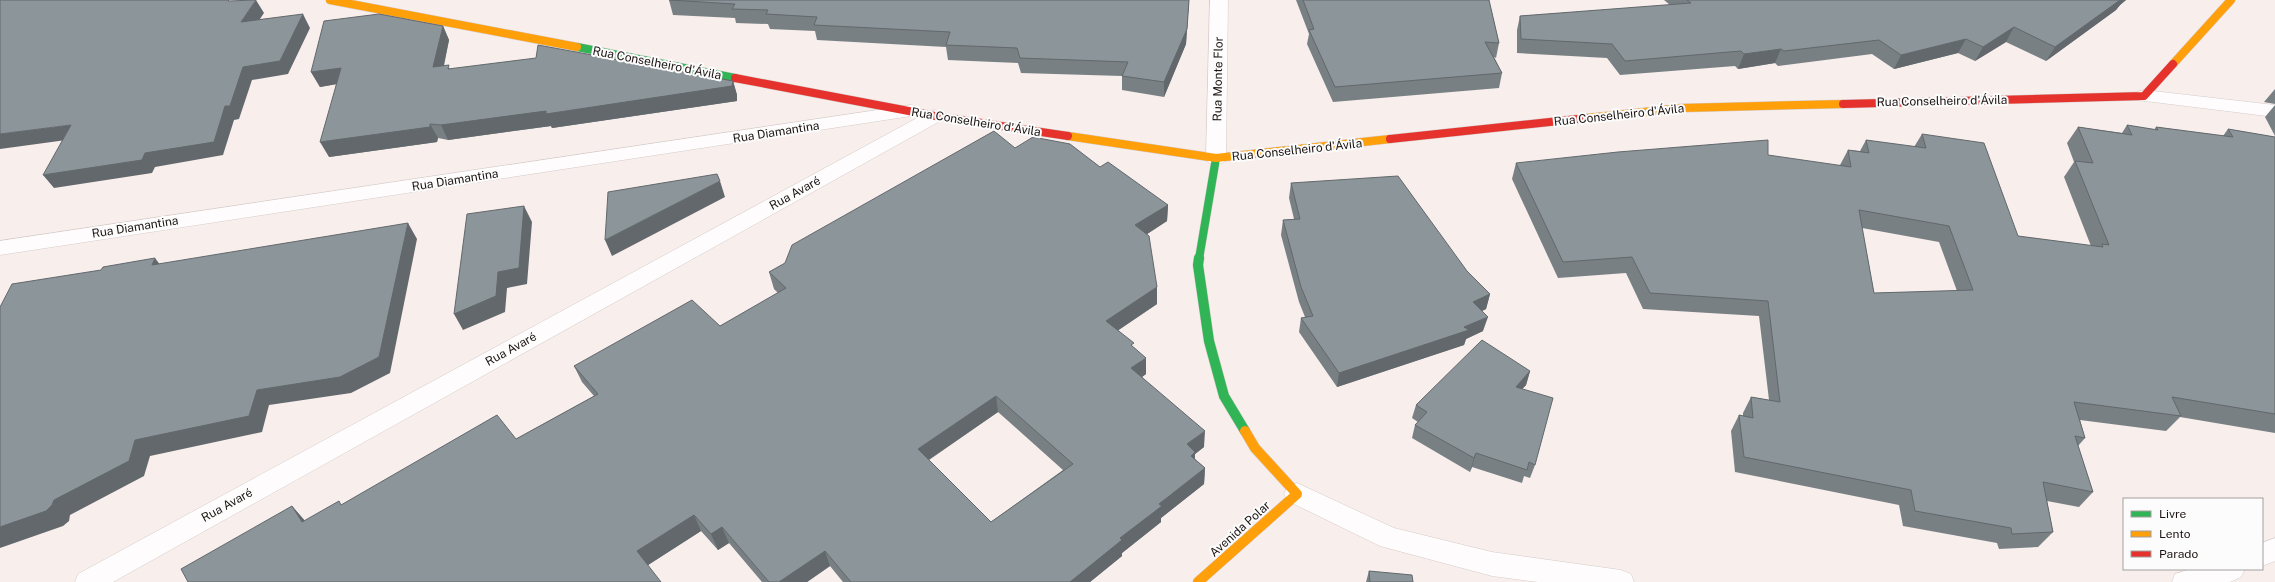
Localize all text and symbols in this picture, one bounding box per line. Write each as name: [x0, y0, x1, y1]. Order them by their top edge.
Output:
street label: Rua Monte Flor: [1210, 36, 1226, 121]
street label: Rua Conselheiro d'Ávila: [591, 44, 723, 82]
street label: Rua Conselheiro d'Ávila: [1876, 93, 2008, 109]
street label: Rua Conselheiro d'Ávila: [1553, 101, 1685, 129]
street label: Rua Conselheiro d'Ávila: [910, 105, 1042, 139]
street label: Rua Diamantina: [732, 118, 820, 146]
street label: Rua Conselheiro d'Ávila: [1231, 136, 1363, 164]
street label: Rua Diamantina: [411, 166, 499, 194]
street label: Rua Avaré: [767, 173, 823, 213]
street label: Rua Diamantina: [91, 213, 179, 241]
street label: Rua Avaré: [483, 329, 539, 369]
street label: Rua Avaré: [199, 485, 255, 525]
street label: Avenida Polar: [1207, 498, 1273, 560]
legend: [2123, 498, 2263, 570]
text: Livre: [2159, 507, 2187, 521]
text: Lento: [2159, 527, 2191, 541]
text: Parado: [2159, 547, 2198, 561]

